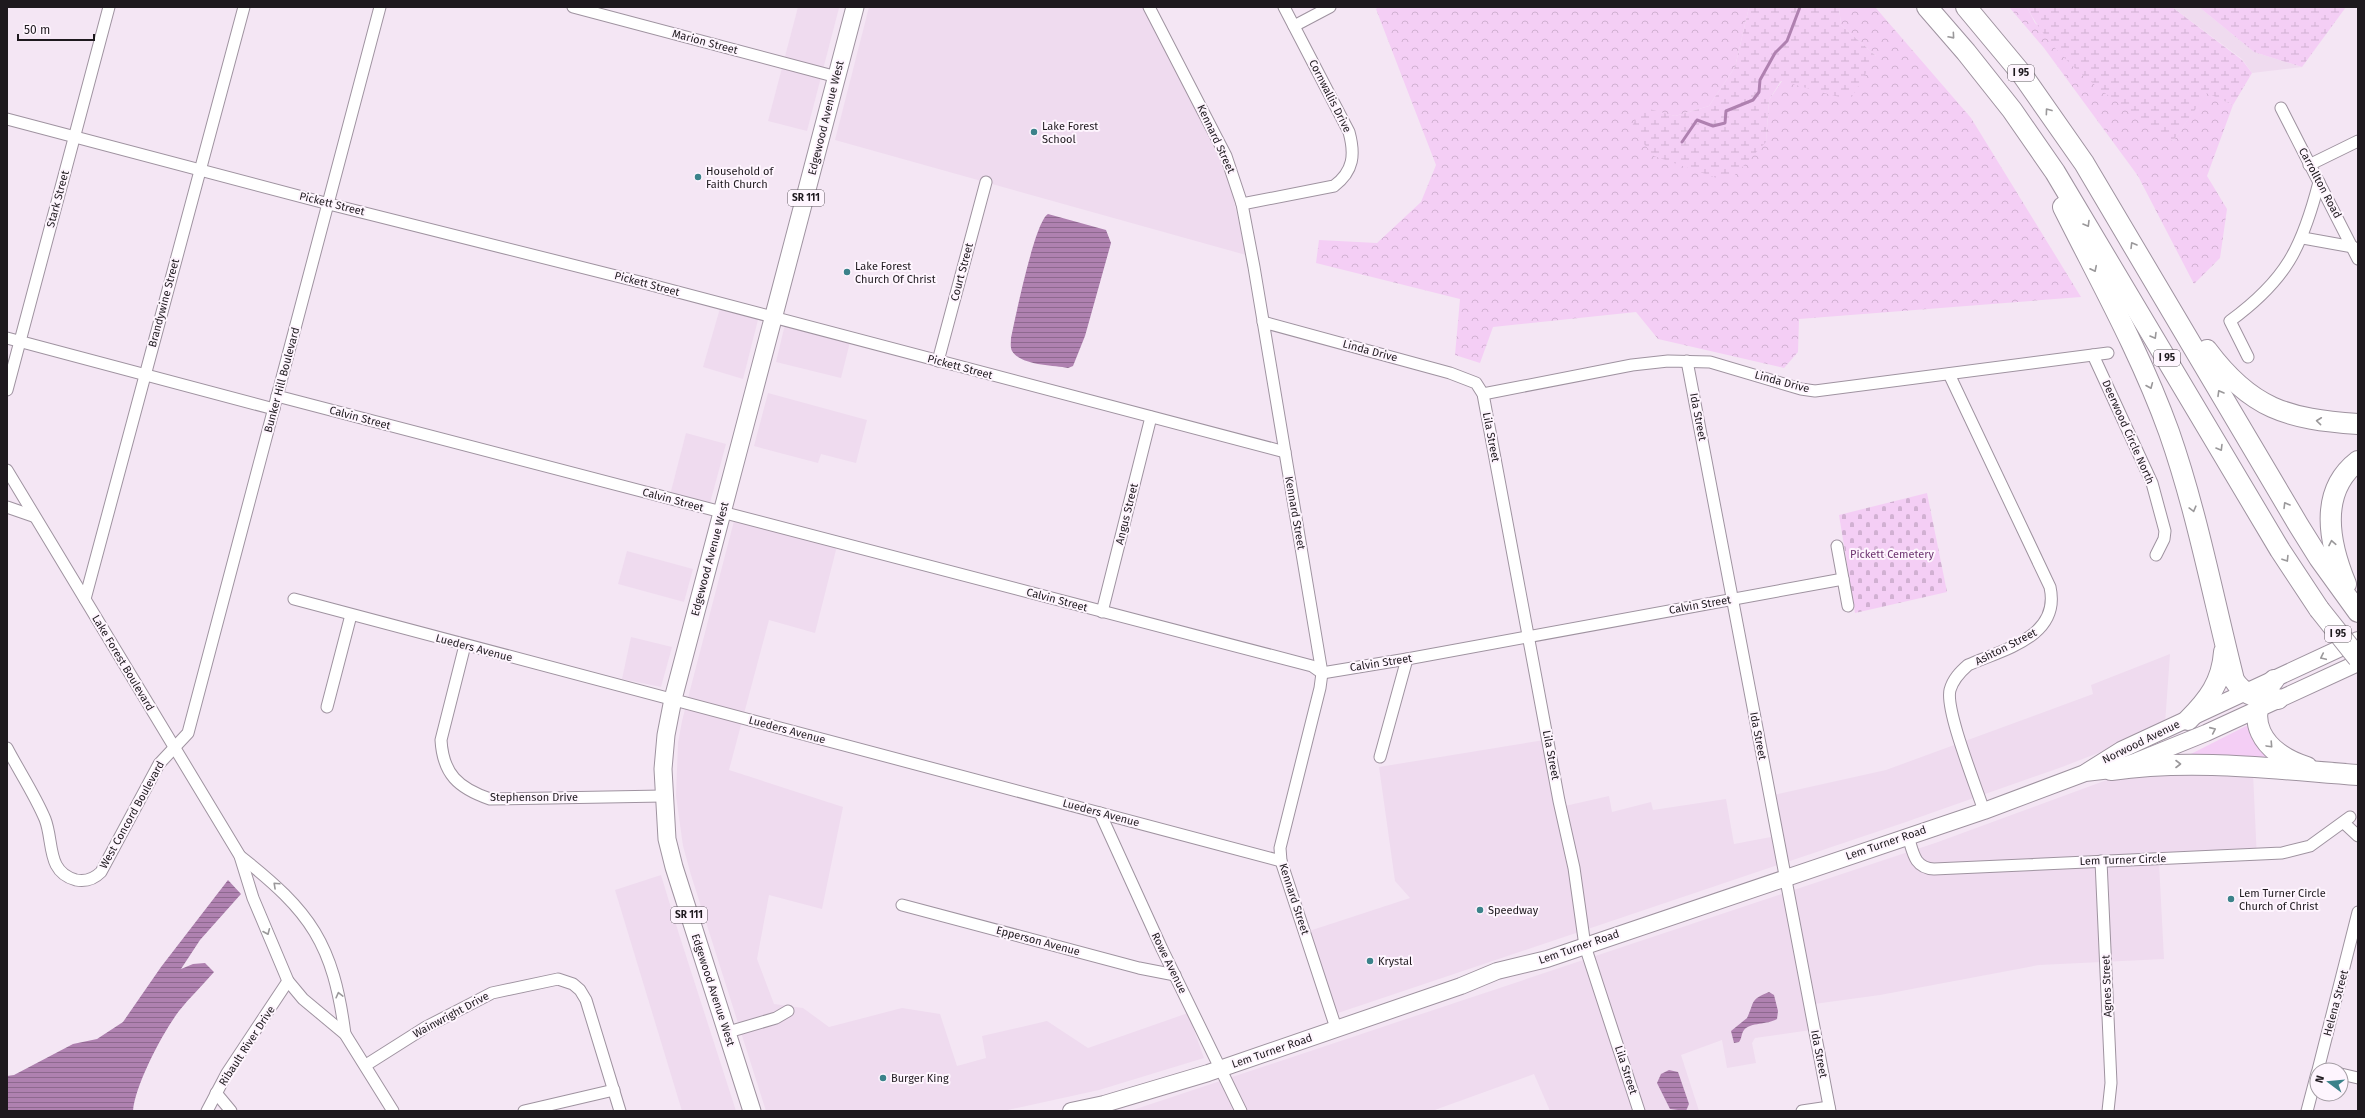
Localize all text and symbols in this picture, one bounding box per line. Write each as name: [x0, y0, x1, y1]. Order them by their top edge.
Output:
scale bar: [18, 16, 94, 42]
text: 50 m: [24, 23, 50, 37]
street label: Marion Street: [671, 27, 739, 57]
one-way arrow: [1948, 32, 1955, 39]
street label: Cornwallis Drive: [1306, 57, 1354, 135]
street label: Edgewood Avenue West: [805, 59, 847, 177]
road number: I 95: [2008, 65, 2034, 81]
street label: Kennard Street: [1194, 103, 1238, 176]
one-way arrow: [2046, 108, 2053, 115]
place label: Lake Forest School: [1042, 120, 1098, 146]
marker: Lake Forest School: [1029, 127, 1039, 137]
street label: Carrollton Road: [2296, 145, 2344, 221]
place label: Household of Faith Church: [706, 165, 774, 191]
street label: Stark Street: [44, 169, 72, 229]
marker: Household of Faith Church: [693, 172, 703, 182]
street label: Pickett Street: [298, 190, 366, 218]
road number: SR 111: [788, 190, 824, 206]
one-way arrow: [2083, 220, 2090, 227]
street label: Court Street: [948, 241, 976, 303]
one-way arrow: [2131, 242, 2138, 249]
street label: Brandywine Street: [146, 257, 182, 349]
place label: Lake Forest Church Of Christ: [855, 260, 936, 286]
one-way arrow: [2089, 265, 2097, 272]
marker: Lake Forest Church Of Christ: [842, 267, 852, 277]
street label: Pickett Street: [613, 269, 681, 299]
street label: Bunker Hill Boulevard: [262, 326, 302, 434]
one-way arrow: [2149, 332, 2156, 339]
street label: Linda Drive: [1341, 337, 1399, 365]
road number: I 95: [2154, 350, 2180, 366]
street label: Pickett Street: [926, 352, 994, 382]
street label: Linda Drive: [1753, 368, 1811, 396]
street label: Deerwood Circle North: [2099, 378, 2157, 486]
one-way arrow: [2145, 382, 2153, 389]
one-way arrow: [2218, 390, 2225, 397]
street label: Ida Street: [1687, 392, 1709, 442]
street label: Calvin Street: [328, 404, 392, 432]
street label: Lila Street: [1480, 411, 1502, 463]
one-way arrow: [2316, 417, 2322, 426]
one-way arrow: [2215, 444, 2222, 451]
street label: Kennard Street: [1282, 475, 1308, 551]
street label: Angus Street: [1113, 482, 1141, 546]
street label: Calvin Street: [641, 486, 705, 514]
street label: Edgewood Avenue West: [689, 501, 731, 617]
one-way arrow: [2284, 502, 2291, 509]
one-way arrow: [2188, 506, 2196, 512]
one-way arrow: [2329, 540, 2337, 546]
park label: Pickett Cemetery: [1850, 548, 1935, 561]
one-way arrow: [2282, 555, 2289, 562]
street label: Calvin Street: [1025, 586, 1089, 614]
street label: Calvin Street: [1668, 593, 1732, 617]
street label: Lake Forest Boulevard: [89, 613, 157, 713]
street label: Ashton Street: [1973, 626, 2039, 668]
road number: I 95: [2325, 626, 2351, 642]
street label: Lueders Avenue: [434, 632, 514, 664]
street label: Calvin Street: [1349, 652, 1413, 674]
one-way arrow: [2319, 652, 2327, 660]
street label: Ida Street: [1747, 711, 1769, 761]
street label: Lueders Avenue: [747, 714, 827, 746]
street label: Norwood Avenue: [2100, 718, 2182, 766]
one-way arrow: [2209, 726, 2216, 734]
street label: Lila Street: [1540, 729, 1562, 781]
one-way arrow: [2265, 740, 2272, 747]
street label: West Concord Boulevard: [97, 759, 167, 871]
one-way arrow: [2175, 760, 2181, 768]
street label: Stephenson Drive: [490, 791, 578, 804]
street label: Lueders Avenue: [1061, 797, 1141, 829]
street label: Lem Turner Road: [1844, 823, 1928, 863]
street label: Lem Turner Circle: [2079, 852, 2167, 868]
street label: Kennard Street: [1276, 862, 1312, 936]
one-way arrow: [273, 883, 280, 890]
place label: Lem Turner Circle Church of Christ: [2239, 887, 2326, 913]
marker: Lem Turner Circle Church of Christ: [2226, 894, 2236, 904]
place label: Speedway: [1488, 904, 1539, 917]
marker: Speedway: [1475, 905, 1485, 915]
road number: SR 111: [671, 907, 707, 923]
street label: Epperson Avenue: [995, 924, 1081, 958]
street label: Lem Turner Road: [1537, 927, 1621, 967]
one-way arrow: [263, 928, 271, 935]
street label: Rowe Avenue: [1149, 930, 1189, 996]
street label: Edgewood Avenue West: [689, 932, 737, 1048]
place label: Krystal: [1378, 955, 1412, 968]
street label: Agnes Street: [2099, 955, 2115, 1017]
marker: Krystal: [1365, 956, 1375, 966]
street label: Helena Street: [2321, 969, 2351, 1037]
street label: Wainwright Drive: [411, 989, 491, 1041]
one-way arrow: [335, 992, 343, 999]
street label: Ribault River Drive: [216, 1004, 278, 1088]
street label: Ida Street: [1808, 1029, 1830, 1079]
street label: Lem Turner Road: [1230, 1031, 1314, 1071]
street label: Lila Street: [1612, 1044, 1640, 1096]
north arrow: [2309, 1062, 2349, 1102]
place label: Burger King: [891, 1072, 949, 1085]
marker: Burger King: [878, 1073, 888, 1083]
text: N: [2313, 1074, 2327, 1085]

